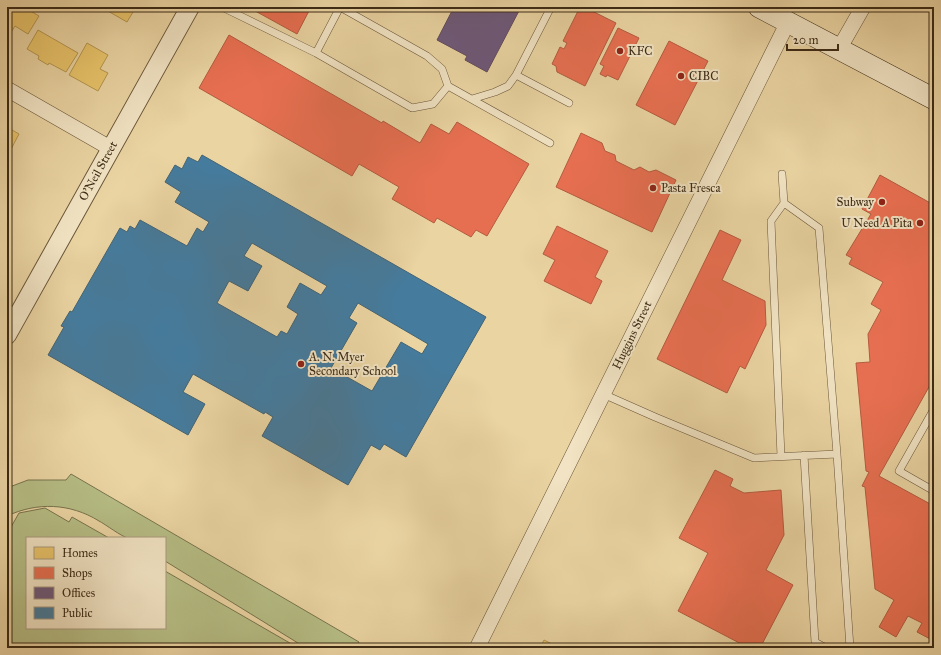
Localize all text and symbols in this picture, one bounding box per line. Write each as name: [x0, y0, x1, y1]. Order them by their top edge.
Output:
scale bar: [787, 26, 838, 52]
text: 20 m: [793, 33, 819, 47]
place label: KFC: [628, 44, 653, 58]
marker: KFC: [615, 46, 625, 56]
place label: CIBC: [689, 69, 718, 83]
marker: CIBC: [676, 71, 686, 81]
street label: O'Neil Street: [76, 138, 120, 203]
place label: Pasta Fresca: [661, 181, 721, 195]
marker: Pasta Fresca: [648, 183, 658, 193]
place label: Subway: [837, 195, 874, 209]
marker: Subway: [877, 197, 887, 207]
place label: U Need A Pita: [841, 216, 913, 230]
marker: U Need A Pita: [915, 218, 925, 228]
street label: Huggins Street: [609, 298, 656, 372]
place label: A. N. Myer Secondary School: [308, 350, 397, 378]
marker: A. N. Myer Secondary School: [296, 359, 306, 369]
legend: [26, 537, 166, 629]
text: Homes: [62, 546, 98, 560]
text: Shops: [62, 566, 92, 580]
text: Offices: [62, 586, 95, 600]
text: Public: [62, 606, 93, 620]

